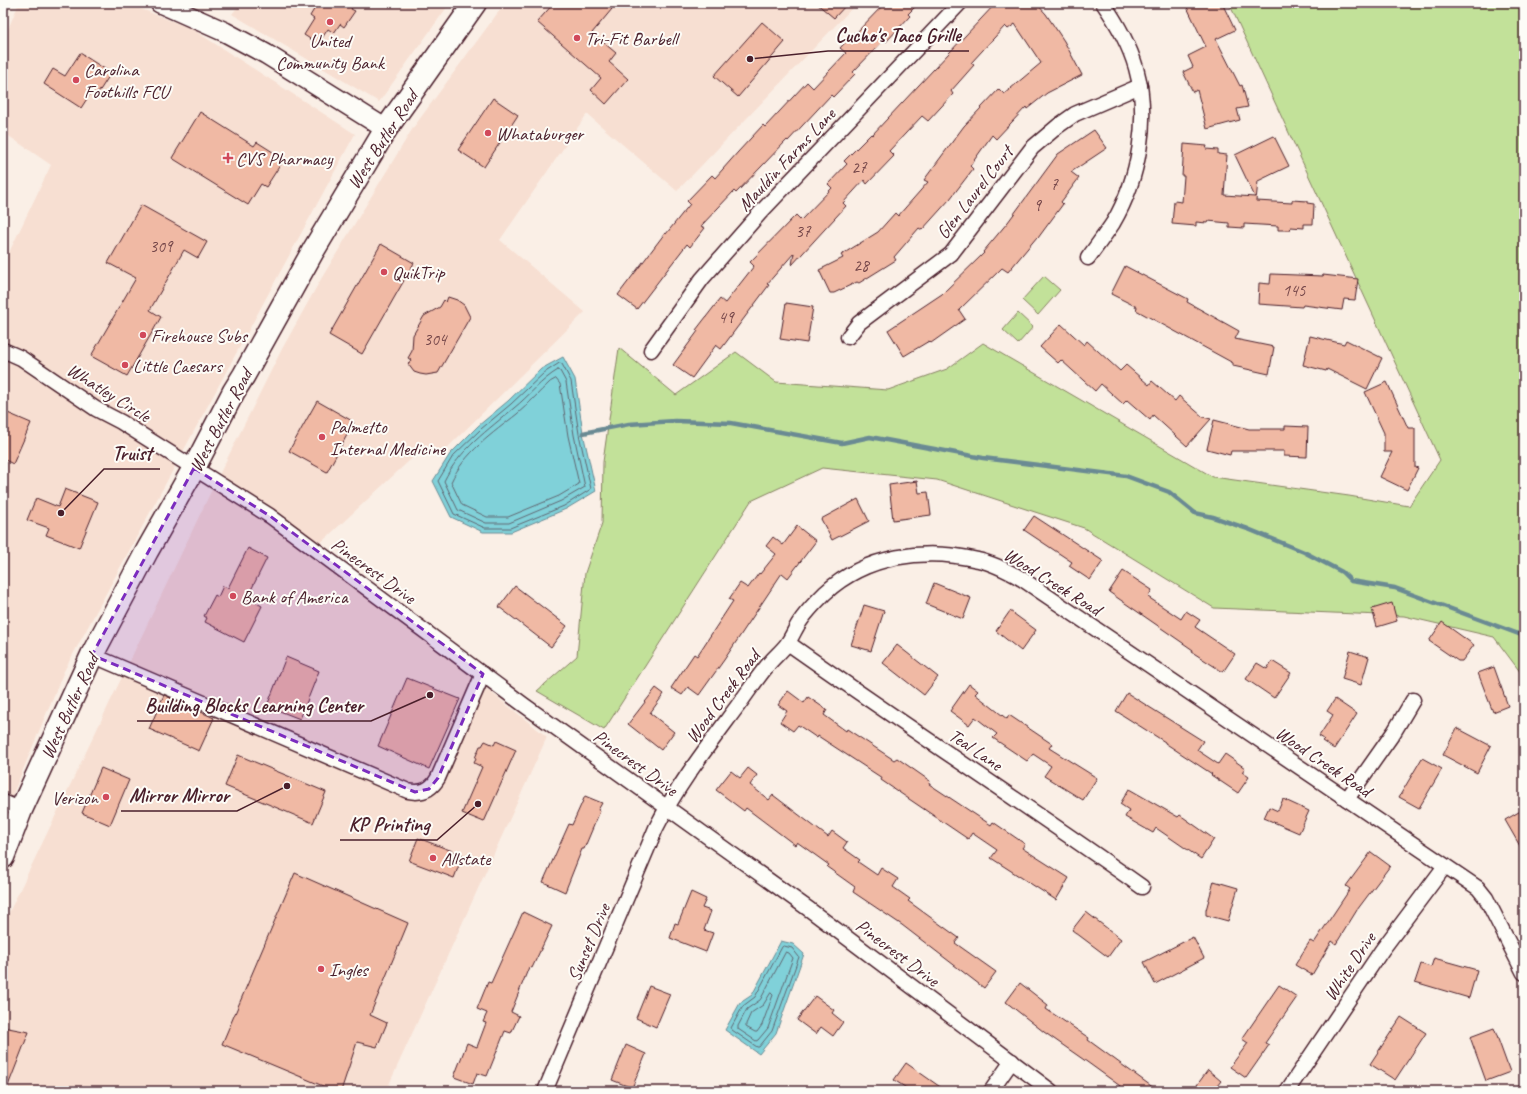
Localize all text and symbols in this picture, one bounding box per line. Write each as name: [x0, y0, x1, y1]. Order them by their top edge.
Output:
marker: United Community Bank: [325, 17, 335, 27]
callout: Cucho's Taco Grille: [828, 19, 969, 51]
text: Cucho's Taco Grille: [835, 23, 963, 48]
place label: Tri-Fit Barbell: [585, 27, 681, 51]
place label: United Community Bank: [276, 29, 386, 75]
marker: Tri-Fit Barbell: [572, 33, 582, 43]
place label: Carolina Foothills FCU: [84, 58, 172, 104]
marker: Carolina Foothills FCU: [71, 75, 81, 85]
street label: West Butler Road: [342, 83, 425, 194]
street label: Mauldin Farms Lane: [733, 102, 842, 216]
place label: Whataburger: [496, 122, 585, 146]
marker: Whataburger: [483, 128, 493, 138]
street label: Glen Laurel Court: [931, 139, 1020, 244]
place label: CVS Pharmacy: [236, 147, 334, 171]
marker: CVS Pharmacy: [223, 153, 233, 163]
house number: 27: [851, 157, 868, 178]
house number: 7: [1050, 174, 1059, 195]
house number: 9: [1033, 195, 1042, 216]
house number: 37: [795, 221, 812, 242]
house number: 309: [150, 236, 174, 257]
house number: 28: [853, 255, 871, 276]
place label: QuikTrip: [392, 261, 446, 285]
marker: QuikTrip: [379, 267, 389, 277]
house number: 145: [1283, 280, 1307, 301]
house number: 49: [718, 307, 735, 328]
place label: Firehouse Subs: [151, 324, 249, 348]
house number: 304: [424, 329, 449, 350]
marker: Firehouse Subs: [138, 330, 148, 340]
place label: Little Caesars: [133, 354, 223, 378]
street label: Whatley Circle: [62, 358, 156, 429]
marker: Little Caesars: [120, 360, 130, 370]
street label: West Butler Road: [184, 363, 259, 476]
place label: Palmetto Internal Medicine: [330, 415, 447, 461]
marker: Palmetto Internal Medicine: [317, 432, 327, 442]
callout: Truist: [104, 437, 160, 469]
text: Truist: [112, 441, 155, 466]
street label: Pinecrest Drive: [327, 532, 422, 610]
street label: Wood Creek Road: [999, 542, 1109, 623]
place label: Bank of America: [241, 585, 349, 609]
marker: Bank of America: [228, 591, 238, 601]
street label: Wood Creek Road: [680, 643, 768, 748]
street label: West Butler Road: [35, 648, 106, 763]
callout: Building Blocks Learning Center: [137, 689, 371, 721]
text: Building Blocks Learning Center: [145, 693, 366, 718]
street label: Wood Creek Road: [1271, 721, 1379, 805]
street label: Teal Lane: [944, 723, 1008, 777]
street label: Pinecrest Drive: [589, 724, 684, 802]
callout: Mirror Mirror: [121, 779, 237, 811]
text: Mirror Mirror: [129, 783, 232, 808]
place label: Verizon: [51, 786, 99, 810]
marker: Verizon: [101, 792, 111, 802]
callout: KP Printing: [340, 808, 437, 840]
text: KP Printing: [348, 812, 431, 837]
place label: Allstate: [441, 847, 492, 871]
marker: Allstate: [428, 853, 438, 863]
street label: Sunset Drive: [562, 898, 617, 985]
street label: Pinecrest Drive: [851, 914, 945, 993]
street label: White Drive: [1318, 926, 1382, 1005]
place label: Ingles: [329, 958, 370, 982]
marker: Ingles: [316, 964, 326, 974]

